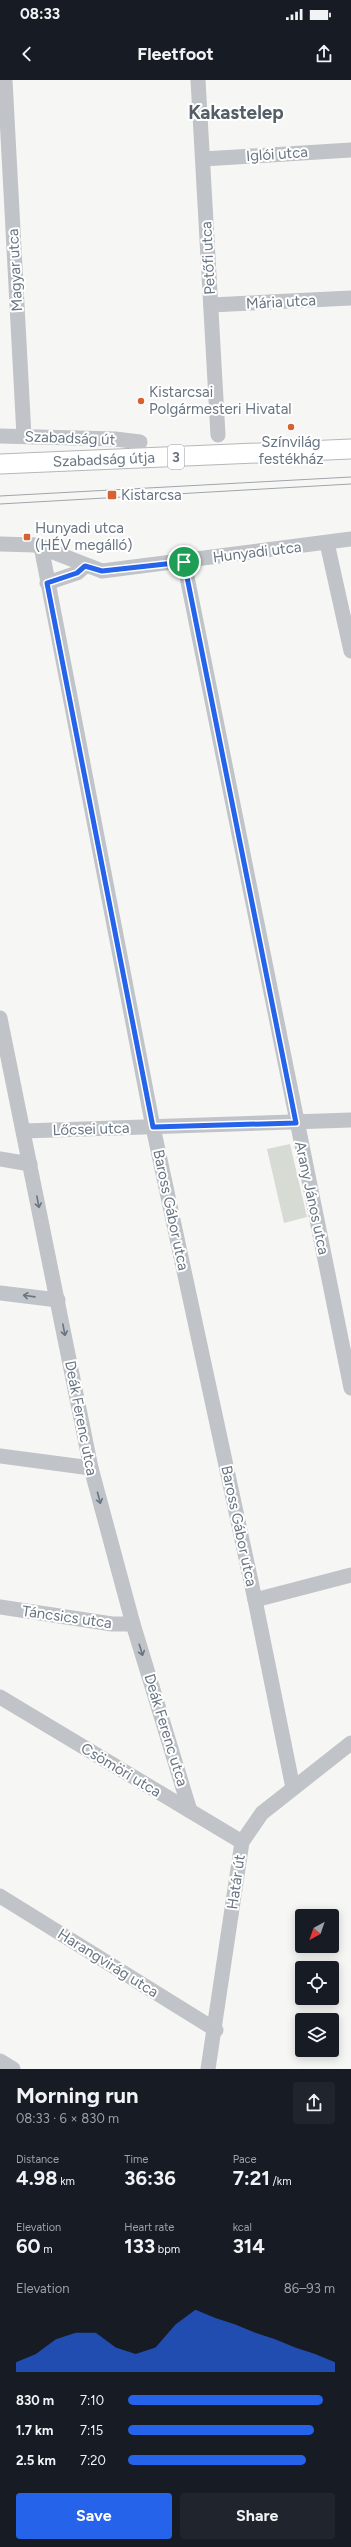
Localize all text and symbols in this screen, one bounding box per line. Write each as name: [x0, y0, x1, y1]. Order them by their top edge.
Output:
text: 08:33: [20, 5, 60, 23]
icon: back: [16, 43, 38, 65]
text: Fleetfoot: [137, 43, 214, 65]
icon: share: [313, 43, 335, 65]
district label: Kakastelep: [188, 101, 284, 124]
street label: Iglói utca: [246, 143, 308, 165]
street label: Petőfi utca: [197, 221, 219, 295]
street label: Magyar utca: [4, 228, 26, 312]
street label: Mária utca: [246, 291, 316, 313]
place label: Kistarcsai Polgármesteri Hivatal: [149, 383, 292, 418]
marker: Kistarcsai Polgármesteri Hivatal: [136, 396, 146, 406]
marker: Színvilág festékház: [286, 422, 296, 432]
street label: Szabadság út: [24, 427, 116, 449]
place label: Színvilág festékház: [258, 433, 324, 468]
road number: 3: [168, 445, 184, 469]
street label: Szabadság útja: [52, 448, 155, 471]
place label: Kistarcsa: [121, 486, 182, 504]
marker: Kistarcsa: [106, 489, 118, 501]
place label: Hunyadi utca (HÉV megálló): [35, 519, 132, 554]
marker: Hunyadi utca (HÉV megálló): [22, 532, 32, 542]
street label: Hunyadi utca: [212, 538, 302, 566]
pin: [167, 545, 201, 579]
icon: arrive: [173, 551, 195, 573]
street label: Lőcsei utca: [52, 1119, 130, 1139]
street label: Arany János utca: [291, 1140, 333, 1256]
street label: Baross Gábor utca: [149, 1148, 193, 1272]
one-way arrow: [34, 1195, 42, 1208]
one-way arrow: [23, 1293, 36, 1300]
one-way arrow: [60, 1323, 68, 1336]
street label: Deák Ferenc utca: [61, 1359, 101, 1477]
street label: Baross Gábor utca: [217, 1464, 261, 1588]
one-way arrow: [95, 1491, 103, 1504]
street label: Táncsics utca: [21, 1602, 113, 1632]
one-way arrow: [138, 1643, 145, 1656]
street label: Deák Ferenc utca: [140, 1672, 192, 1788]
street label: Csömöri utca: [78, 1739, 164, 1801]
street label: Határ út: [223, 1853, 249, 1910]
north arrow: [295, 1909, 339, 1953]
map controls: [295, 1909, 339, 2057]
street label: Harangvirág utca: [54, 1925, 162, 2001]
button: locate: [295, 1961, 339, 2005]
button: layers: [295, 2013, 339, 2057]
text: Morning run: [16, 2082, 139, 2109]
button: share: [293, 2082, 335, 2124]
text: 08:33 · 6 × 830 m: [16, 2111, 119, 2126]
text: Distance: [16, 2153, 59, 2166]
text: Time: [124, 2153, 148, 2166]
text: Pace: [233, 2153, 256, 2166]
text: 4.98: [16, 2166, 57, 2190]
text: 36:36: [124, 2166, 176, 2190]
text: 7:21: [233, 2166, 270, 2190]
text: km: [57, 2175, 75, 2188]
text: /km: [270, 2175, 292, 2188]
text: Elevation: [16, 2221, 61, 2234]
text: Heart rate: [124, 2221, 174, 2234]
text: kcal: [233, 2221, 252, 2234]
text: 60: [16, 2234, 41, 2258]
text: 133: [124, 2234, 155, 2258]
text: 314: [233, 2234, 265, 2258]
text: m: [41, 2243, 53, 2256]
text: bpm: [155, 2243, 180, 2256]
text: Elevation: [16, 2281, 69, 2296]
text: 86–93 m: [284, 2281, 335, 2296]
text: 830 m: [16, 2393, 54, 2408]
text: 7:10: [80, 2393, 104, 2408]
text: 1.7 km: [16, 2423, 53, 2438]
text: 7:15: [80, 2423, 103, 2438]
text: 2.5 km: [16, 2453, 56, 2468]
text: 7:20: [80, 2453, 106, 2468]
button: Save: [16, 2493, 172, 2539]
button: Share: [180, 2493, 335, 2539]

